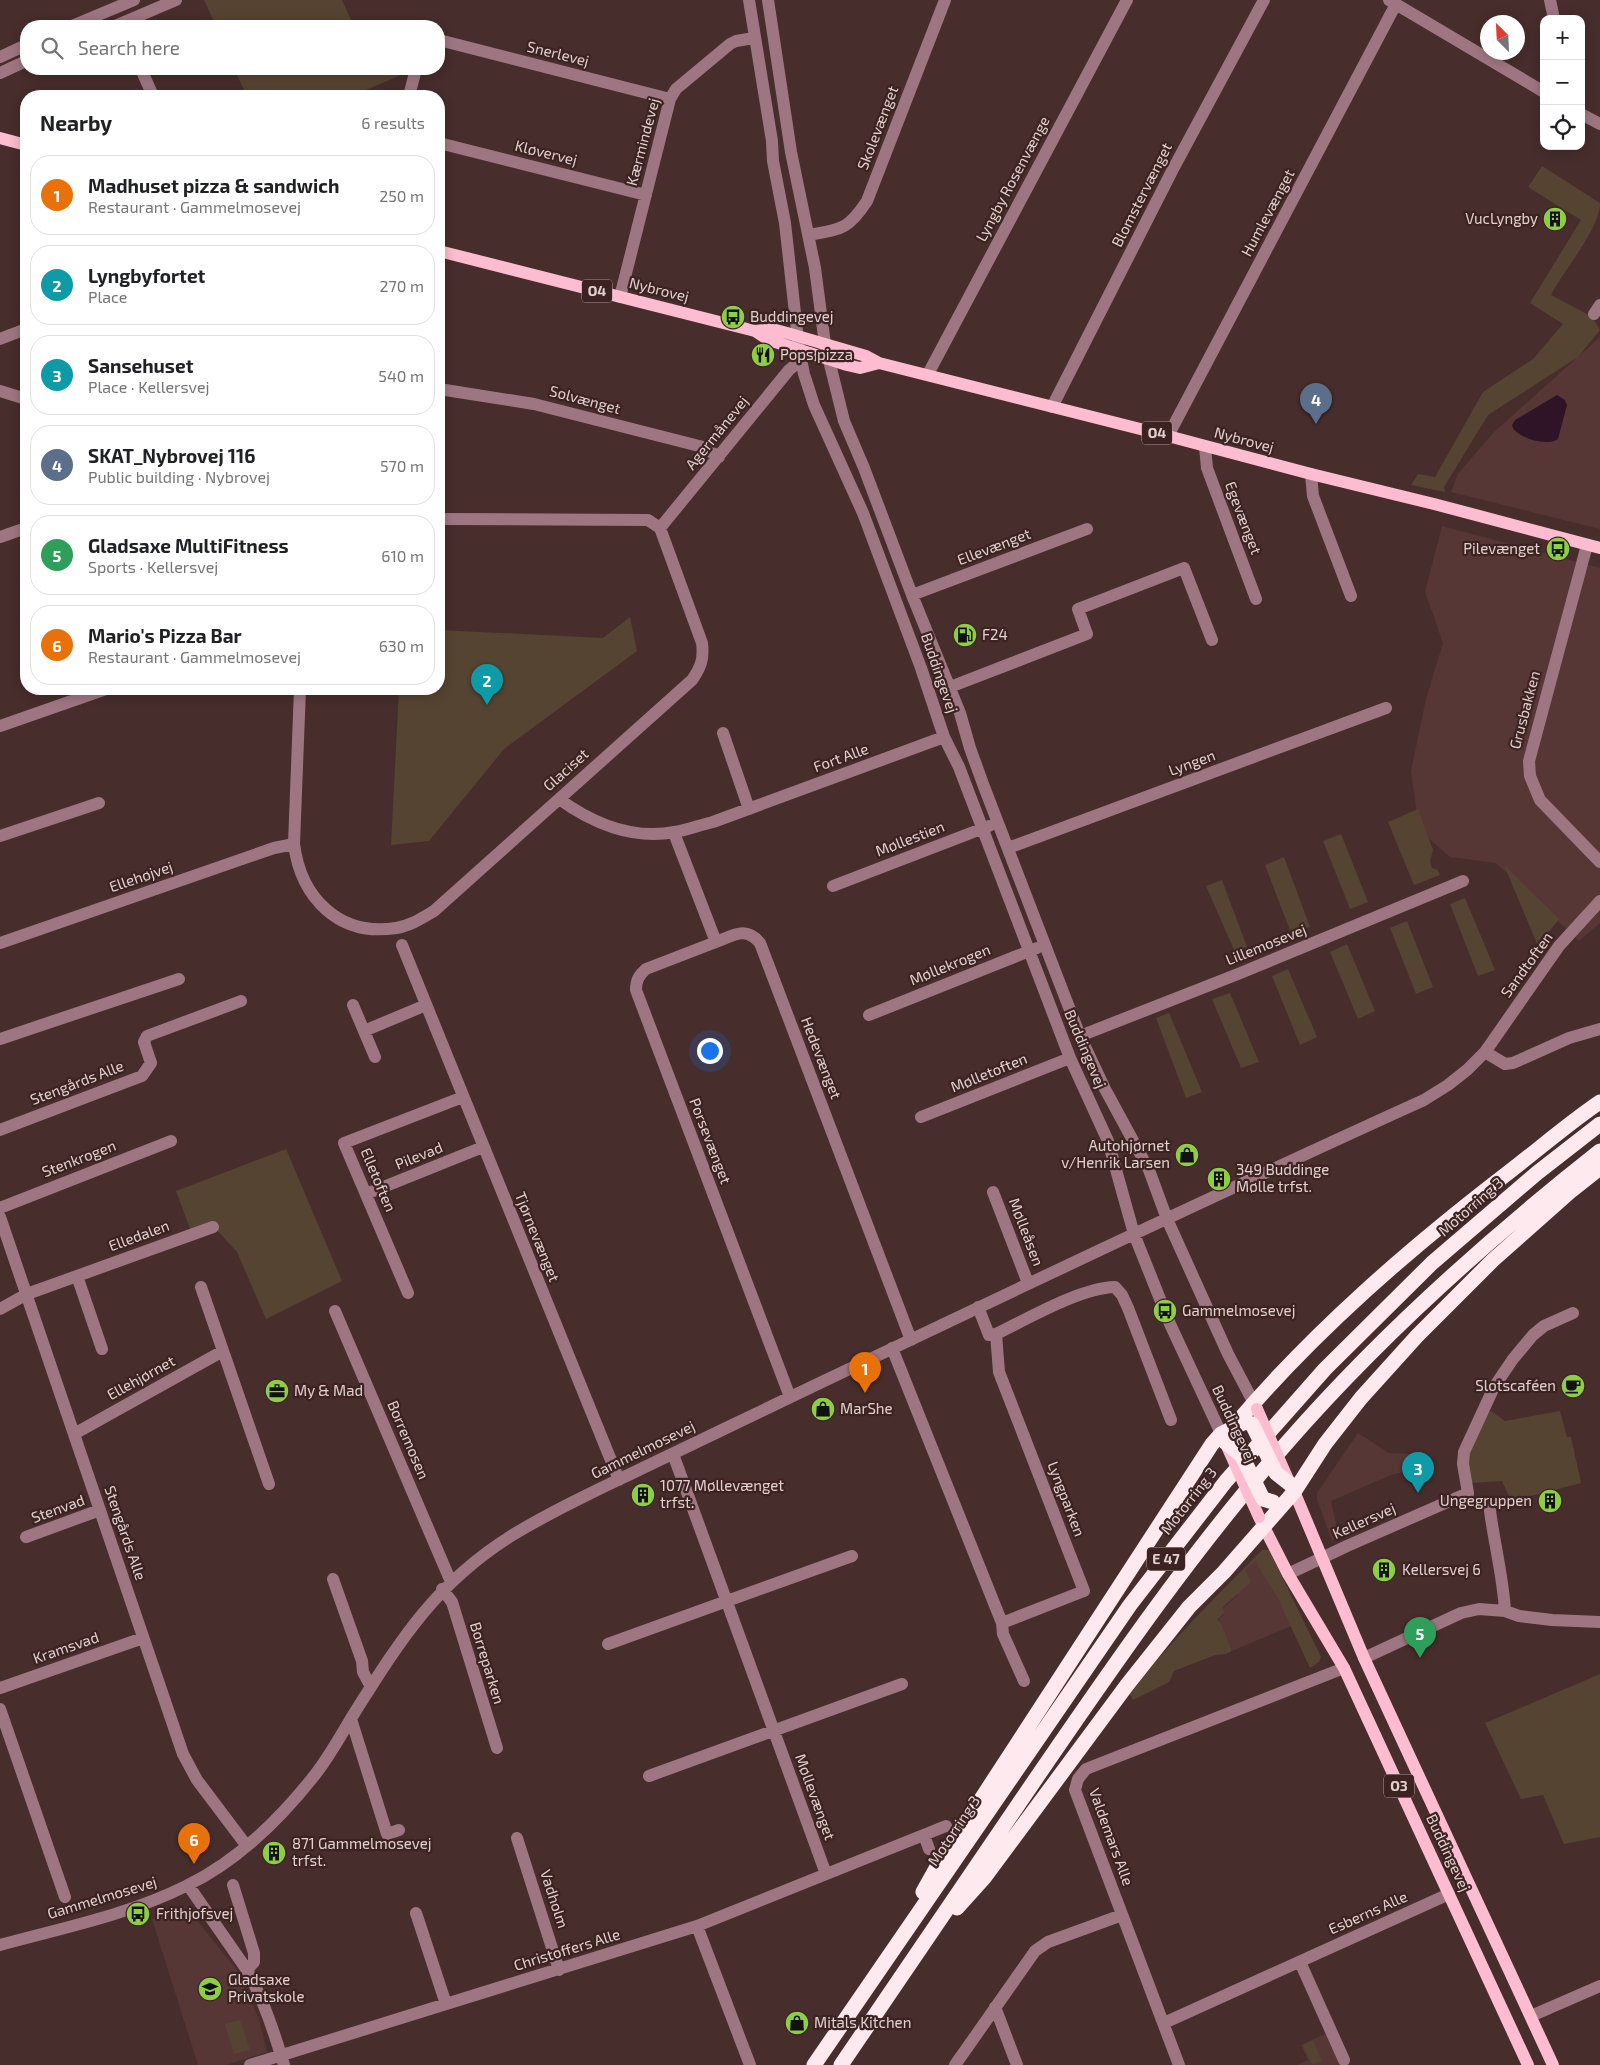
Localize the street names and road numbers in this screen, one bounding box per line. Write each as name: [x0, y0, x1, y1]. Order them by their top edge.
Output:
street label: Snerlevej: [525, 37, 591, 70]
street label: Skolevænget: [853, 83, 901, 172]
street label: Kærmindevej: [622, 96, 663, 188]
street label: Lyngby Rosenvænge: [971, 113, 1053, 244]
street label: Kløvervej: [513, 136, 579, 169]
street label: Blomstervænget: [1107, 139, 1175, 250]
street label: Humlevænget: [1237, 166, 1298, 259]
street label: Nybrovej: [627, 273, 691, 306]
road number: O4: [582, 280, 612, 302]
street label: Solvænget: [548, 381, 623, 417]
street label: Agermånevej: [681, 392, 752, 473]
road number: O4: [1142, 422, 1172, 444]
street label: Nybrovej: [1212, 422, 1276, 457]
street label: Egevænget: [1222, 479, 1266, 557]
street label: Ellevænget: [954, 524, 1033, 568]
street label: Buddingevej: [917, 630, 962, 715]
street label: Grusbakken: [1505, 669, 1543, 751]
street label: Fort Alle: [811, 739, 871, 775]
street label: Glaciset: [539, 744, 592, 794]
street label: Lyngen: [1166, 745, 1217, 779]
street label: Møllestien: [873, 817, 947, 859]
street label: Ellehøjvej: [107, 857, 175, 896]
street label: Lillemosevej: [1223, 920, 1309, 969]
street label: Sandtoften: [1496, 928, 1556, 1001]
street label: Møllekrogen: [907, 940, 993, 988]
street label: Buddingevej: [1060, 1007, 1111, 1091]
street label: Hedevænget: [798, 1014, 846, 1101]
street label: Mølletoften: [948, 1049, 1030, 1096]
street label: Stengårds Alle: [27, 1056, 126, 1108]
street label: Porsevænget: [686, 1095, 736, 1186]
street label: Stenkrogen: [39, 1136, 118, 1180]
street label: Pilevad: [392, 1137, 445, 1173]
street label: Elletoften: [357, 1145, 400, 1214]
street label: Motorring 3: [1434, 1173, 1507, 1239]
street label: Tjørnevænget: [511, 1189, 564, 1285]
street label: Mølleåsen: [1006, 1195, 1048, 1268]
street label: Elledalen: [106, 1216, 172, 1254]
street label: Ellehjørnet: [103, 1351, 178, 1404]
street label: Buddingevej: [1208, 1382, 1261, 1466]
street label: Borremosen: [384, 1398, 434, 1482]
street label: Gammelmosevej: [588, 1416, 698, 1483]
street label: Lyngparken: [1044, 1459, 1089, 1539]
street label: Motorring 3: [1156, 1463, 1220, 1538]
street label: Stengårds Alle: [101, 1483, 151, 1582]
street label: Stenvad: [28, 1490, 87, 1526]
street label: Kellersvej: [1329, 1498, 1398, 1543]
road number: E 47: [1147, 1548, 1185, 1570]
street label: Borreparken: [467, 1620, 509, 1706]
street label: Kramsvad: [30, 1627, 101, 1667]
street label: Møllevænget: [792, 1751, 840, 1842]
road number: O3: [1384, 1774, 1414, 1798]
street label: Valdemars Alle: [1086, 1785, 1138, 1888]
street label: Motorring 3: [923, 1792, 983, 1869]
street label: Buddingevej: [1422, 1811, 1475, 1895]
street label: Vadholm: [537, 1867, 573, 1930]
street label: Gammelmosevej: [45, 1872, 159, 1923]
street label: Esberns Alle: [1325, 1887, 1410, 1937]
street label: Christoffers Alle: [511, 1924, 622, 1974]

